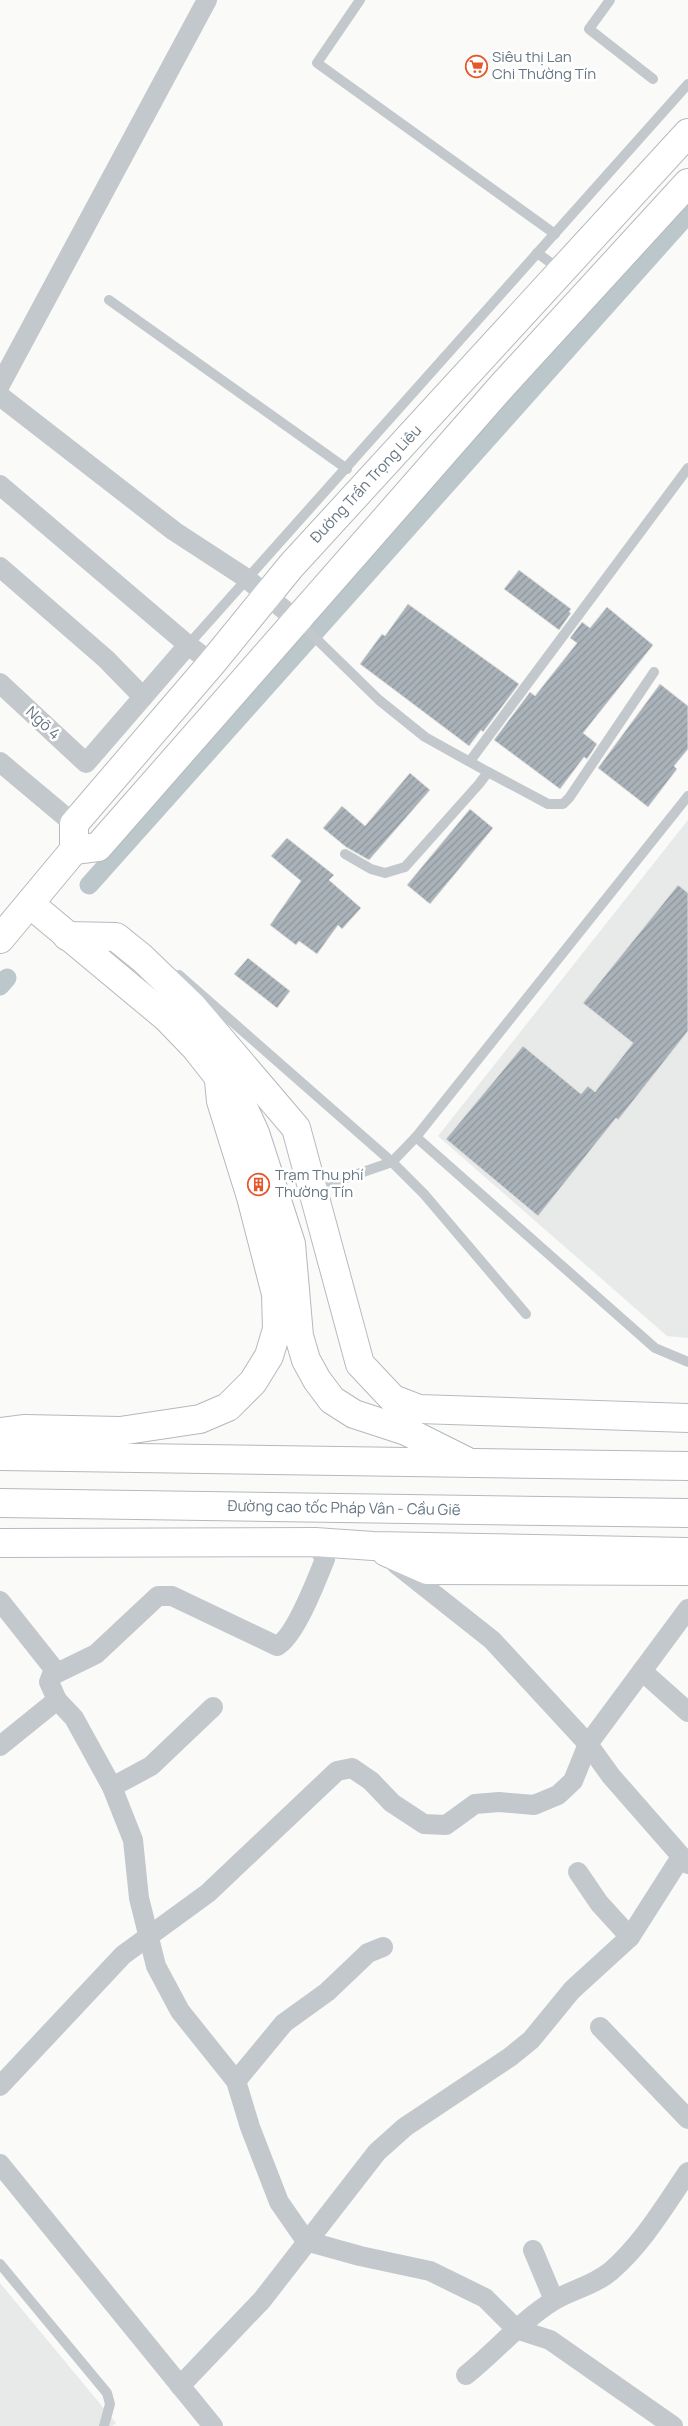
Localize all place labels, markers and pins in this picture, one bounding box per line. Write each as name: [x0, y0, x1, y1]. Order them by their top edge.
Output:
place label: Siêu thị Lan Chi Thường Tín: [492, 46, 596, 84]
supermarket icon: Siêu thị Lan Chi Thường Tín: [464, 54, 488, 78]
place label: Trạm Thu phí Thường Tín: [275, 1164, 364, 1202]
building icon: Trạm Thu phí Thường Tín: [247, 1172, 271, 1196]

